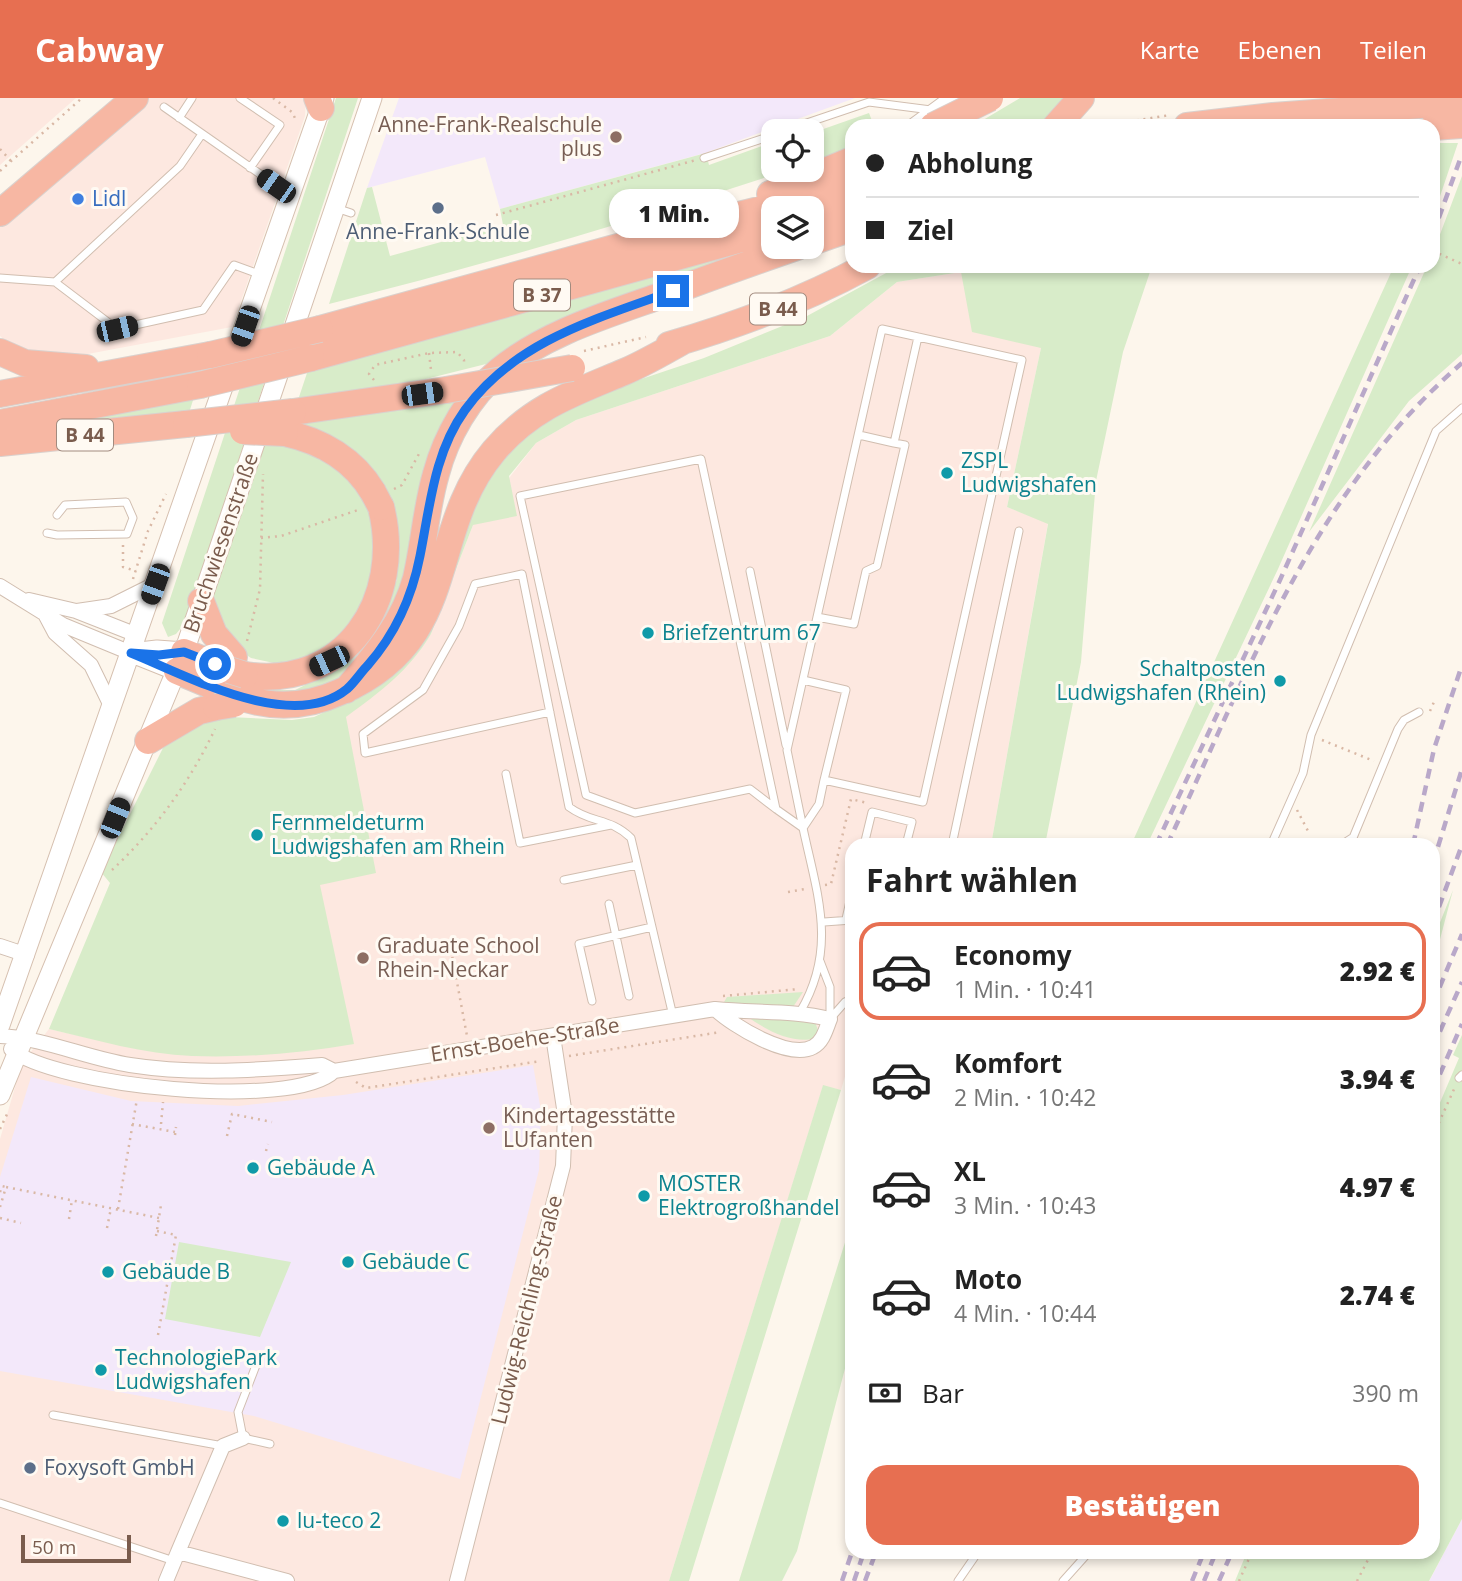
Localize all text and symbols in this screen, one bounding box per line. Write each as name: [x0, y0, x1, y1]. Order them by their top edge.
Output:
text: Cabway: [35, 27, 164, 72]
text: Karte: [1140, 33, 1200, 66]
text: Ebenen: [1238, 33, 1322, 66]
text: Teilen: [1360, 33, 1427, 66]
place label: Anne-Frank-Realschule plus: [378, 110, 602, 162]
map controls: [761, 119, 824, 259]
button: locate: [761, 119, 824, 182]
marker: Anne-Frank-Realschule plus: [608, 129, 624, 145]
text: Abholung: [908, 145, 1032, 181]
car: [253, 165, 300, 207]
place label: Lidl: [92, 184, 126, 212]
callout: 1 Min.: [608, 190, 738, 238]
marker: Lidl: [70, 191, 86, 207]
button: layers: [761, 196, 824, 259]
text: 1 Min.: [638, 197, 710, 229]
marker: Anne-Frank-Schule: [430, 200, 446, 216]
text: Ziel: [908, 212, 954, 248]
place label: Anne-Frank-Schule: [346, 217, 530, 245]
route end: [657, 275, 689, 307]
road number: B 37: [514, 280, 570, 310]
road number: B 44: [750, 294, 806, 324]
car: [229, 303, 262, 349]
car: [95, 314, 140, 344]
car: [400, 381, 445, 407]
road number: B 44: [57, 420, 113, 450]
place label: ZSPL Ludwigshafen: [961, 446, 1097, 498]
street label: Bruchwiesenstraße: [176, 449, 264, 636]
marker: ZSPL Ludwigshafen: [939, 465, 955, 481]
car: [138, 561, 173, 607]
place label: Briefzentrum 67: [662, 618, 821, 646]
marker: Briefzentrum 67: [640, 625, 656, 641]
car: [306, 643, 353, 679]
route start: [199, 648, 231, 680]
place label: Schaltposten Ludwigshafen (Rhein): [1056, 654, 1266, 706]
marker: Schaltposten Ludwigshafen (Rhein): [1272, 673, 1288, 689]
car: [98, 795, 133, 841]
place label: Fernmeldeturm Ludwigshafen am Rhein: [271, 808, 505, 860]
marker: Fernmeldeturm Ludwigshafen am Rhein: [249, 827, 265, 843]
text: Fahrt wählen: [866, 858, 1078, 901]
place label: Graduate School Rhein-Neckar: [377, 931, 540, 983]
text: Economy: [954, 937, 1072, 973]
icon: car: [870, 940, 933, 1003]
marker: Graduate School Rhein-Neckar: [355, 950, 371, 966]
text: 2.92 €: [1340, 953, 1415, 989]
text: 1 Min. · 10:41: [954, 973, 1096, 1005]
street label: Ernst-Boehe-Straße: [428, 1010, 621, 1068]
text: Komfort: [954, 1045, 1062, 1081]
icon: car: [870, 1048, 933, 1111]
text: 3.94 €: [1340, 1061, 1415, 1097]
text: 2 Min. · 10:42: [954, 1081, 1096, 1113]
place label: Kindertagesstätte LUfanten: [503, 1101, 676, 1153]
marker: Kindertagesstätte LUfanten: [481, 1120, 497, 1136]
place label: Gebäude A: [267, 1153, 376, 1181]
text: XL: [954, 1153, 986, 1189]
icon: car: [870, 1156, 933, 1219]
marker: Gebäude A: [245, 1160, 261, 1176]
place label: MOSTER Elektrogroßhandel: [658, 1169, 840, 1221]
text: 4.97 €: [1340, 1169, 1415, 1205]
marker: MOSTER Elektrogroßhandel: [636, 1188, 652, 1204]
text: 3 Min. · 10:43: [954, 1189, 1096, 1221]
street label: Ludwig-Reichling-Straße: [484, 1192, 568, 1427]
place label: Gebäude C: [362, 1247, 470, 1275]
marker: Gebäude C: [340, 1254, 356, 1270]
place label: Gebäude B: [122, 1257, 230, 1285]
text: Moto: [954, 1261, 1022, 1297]
marker: Gebäude B: [100, 1264, 116, 1280]
icon: car: [870, 1264, 933, 1327]
text: 2.74 €: [1340, 1277, 1415, 1313]
text: 4 Min. · 10:44: [954, 1297, 1096, 1329]
place label: TechnologiePark Ludwigshafen: [115, 1343, 277, 1395]
marker: TechnologiePark Ludwigshafen: [93, 1362, 109, 1378]
icon: cash: [866, 1374, 904, 1412]
text: Bar: [922, 1375, 964, 1411]
text: 390 m: [1352, 1377, 1419, 1409]
place label: Foxysoft GmbH: [44, 1453, 195, 1481]
marker: Foxysoft GmbH: [22, 1460, 38, 1476]
button: Bestätigen: [866, 1465, 1419, 1545]
place label: lu-teco 2: [297, 1506, 381, 1534]
marker: lu-teco 2: [275, 1513, 291, 1529]
scale bar: [21, 1532, 131, 1564]
text: 50 m: [32, 1534, 76, 1560]

